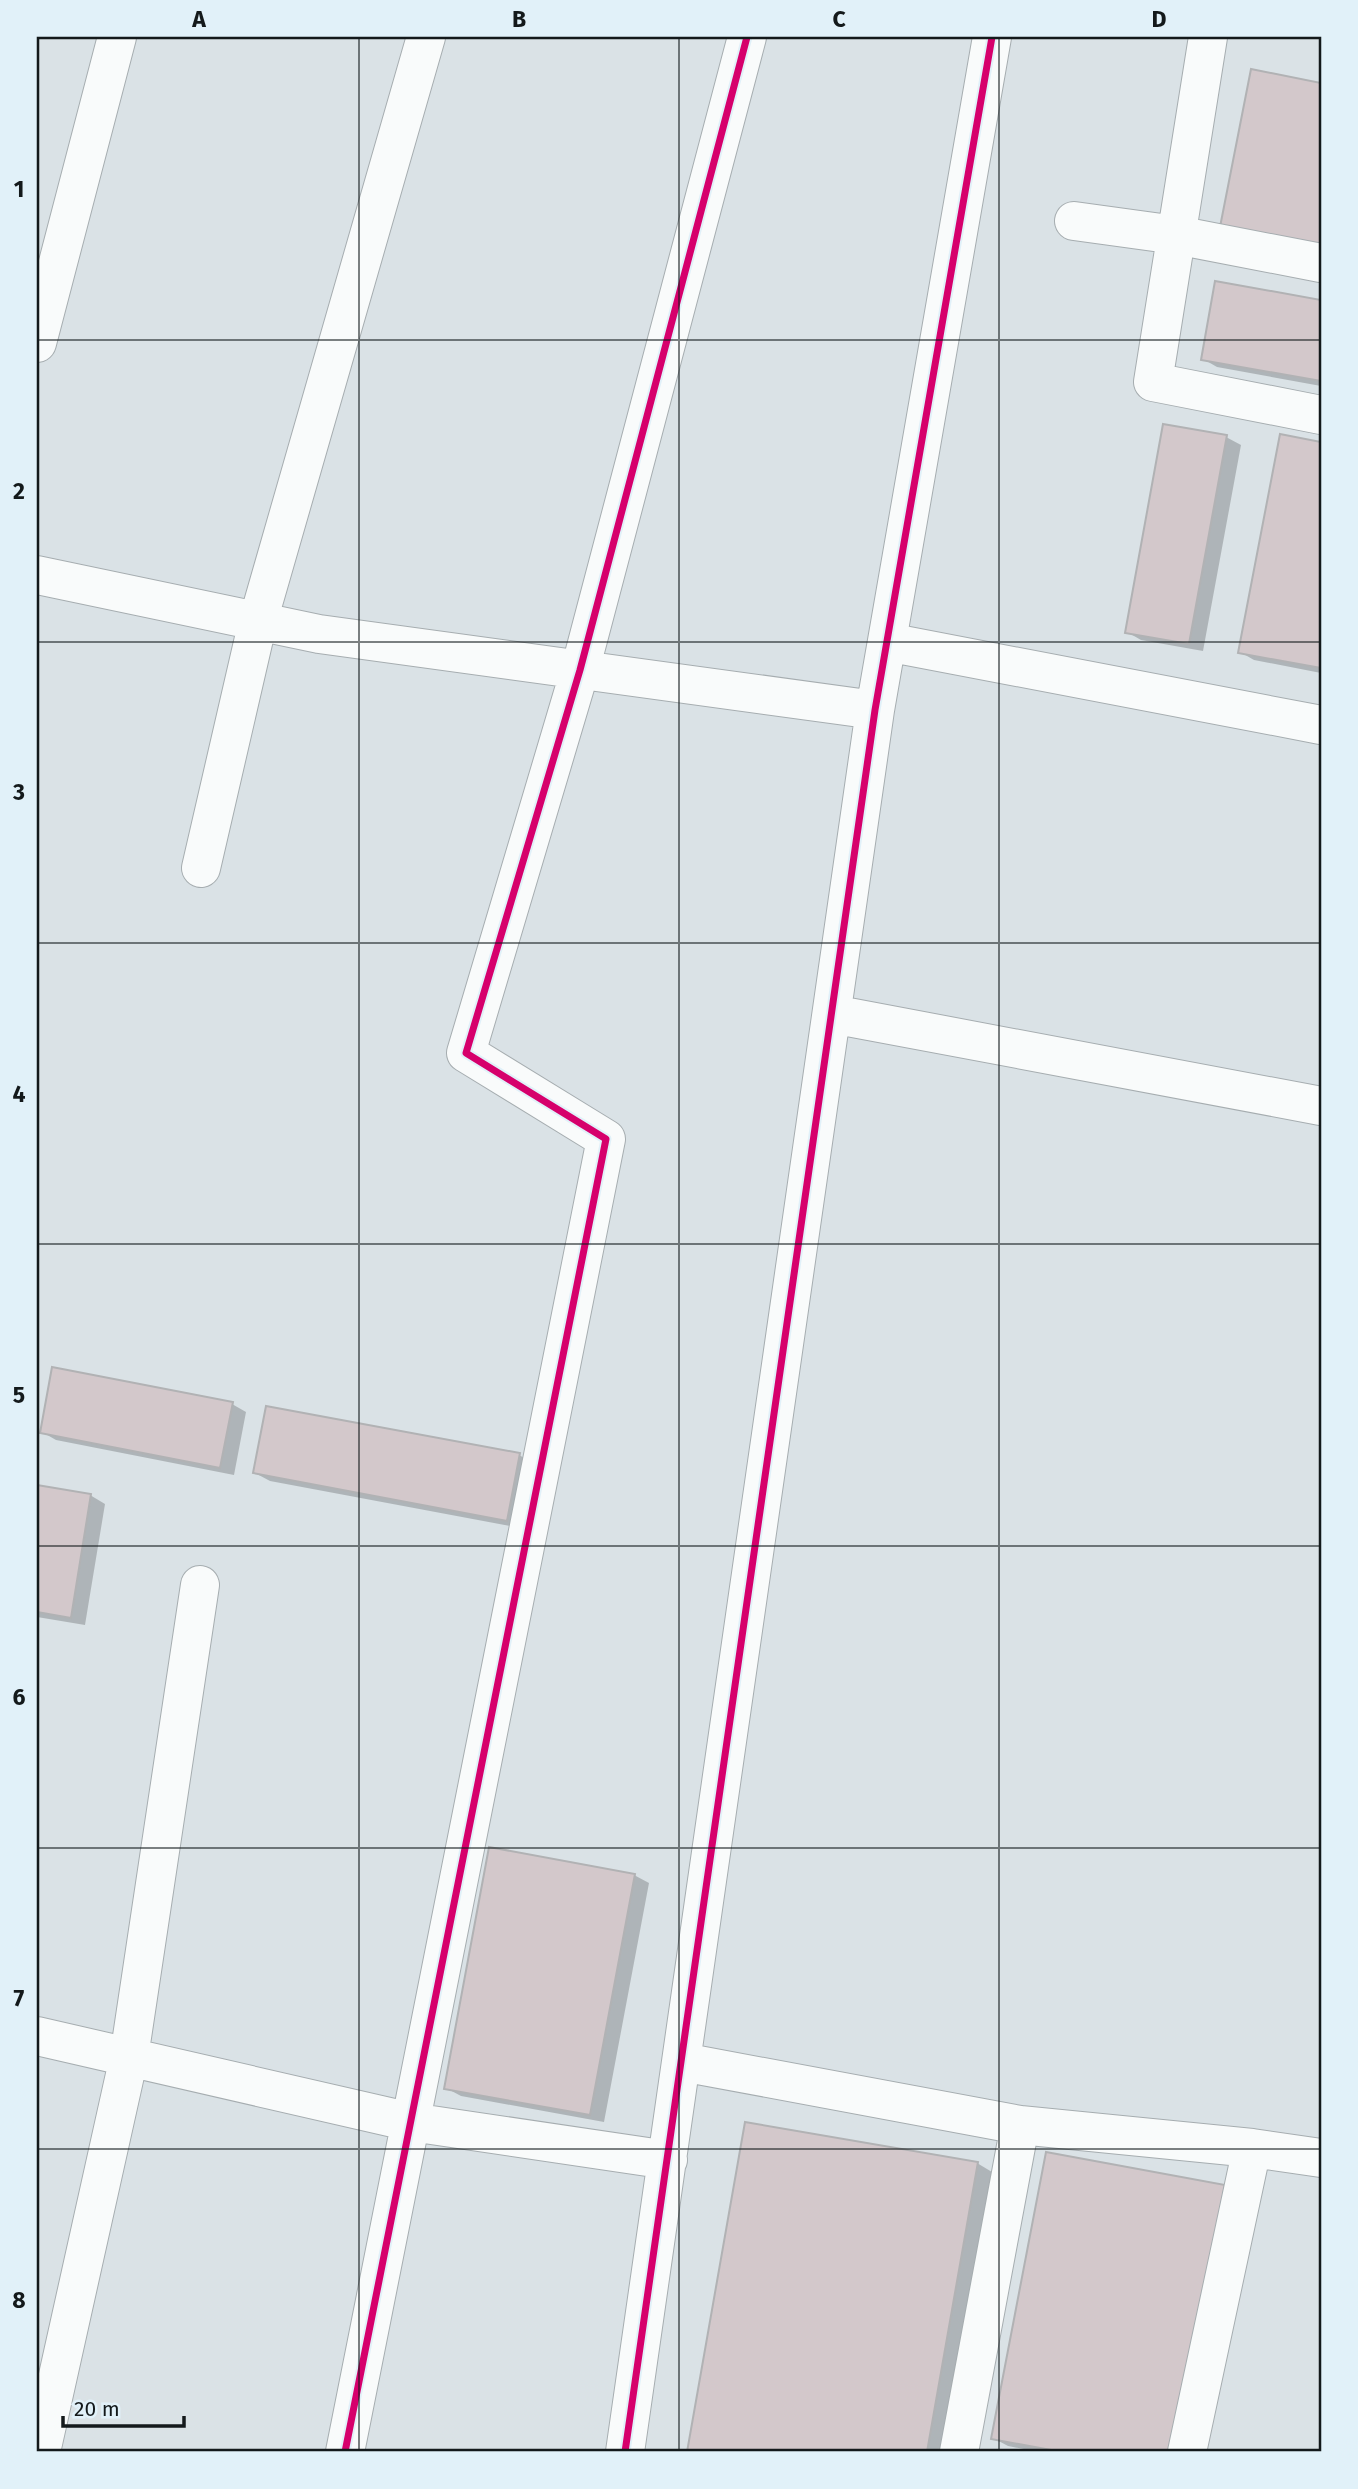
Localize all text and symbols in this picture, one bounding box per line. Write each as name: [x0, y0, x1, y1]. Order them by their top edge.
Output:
text: A: [191, 5, 206, 33]
text: B: [512, 5, 526, 33]
text: C: [832, 5, 846, 33]
text: D: [1152, 5, 1167, 33]
text: 1: [14, 175, 24, 203]
text: 2: [13, 477, 25, 505]
text: 3: [12, 778, 25, 806]
text: 4: [13, 1080, 26, 1108]
text: 5: [13, 1381, 25, 1409]
text: 6: [13, 1683, 26, 1711]
text: 7: [14, 1984, 25, 2012]
text: 8: [12, 2286, 26, 2314]
scale bar: [63, 2384, 184, 2428]
text: 20 m: [74, 2396, 120, 2422]

